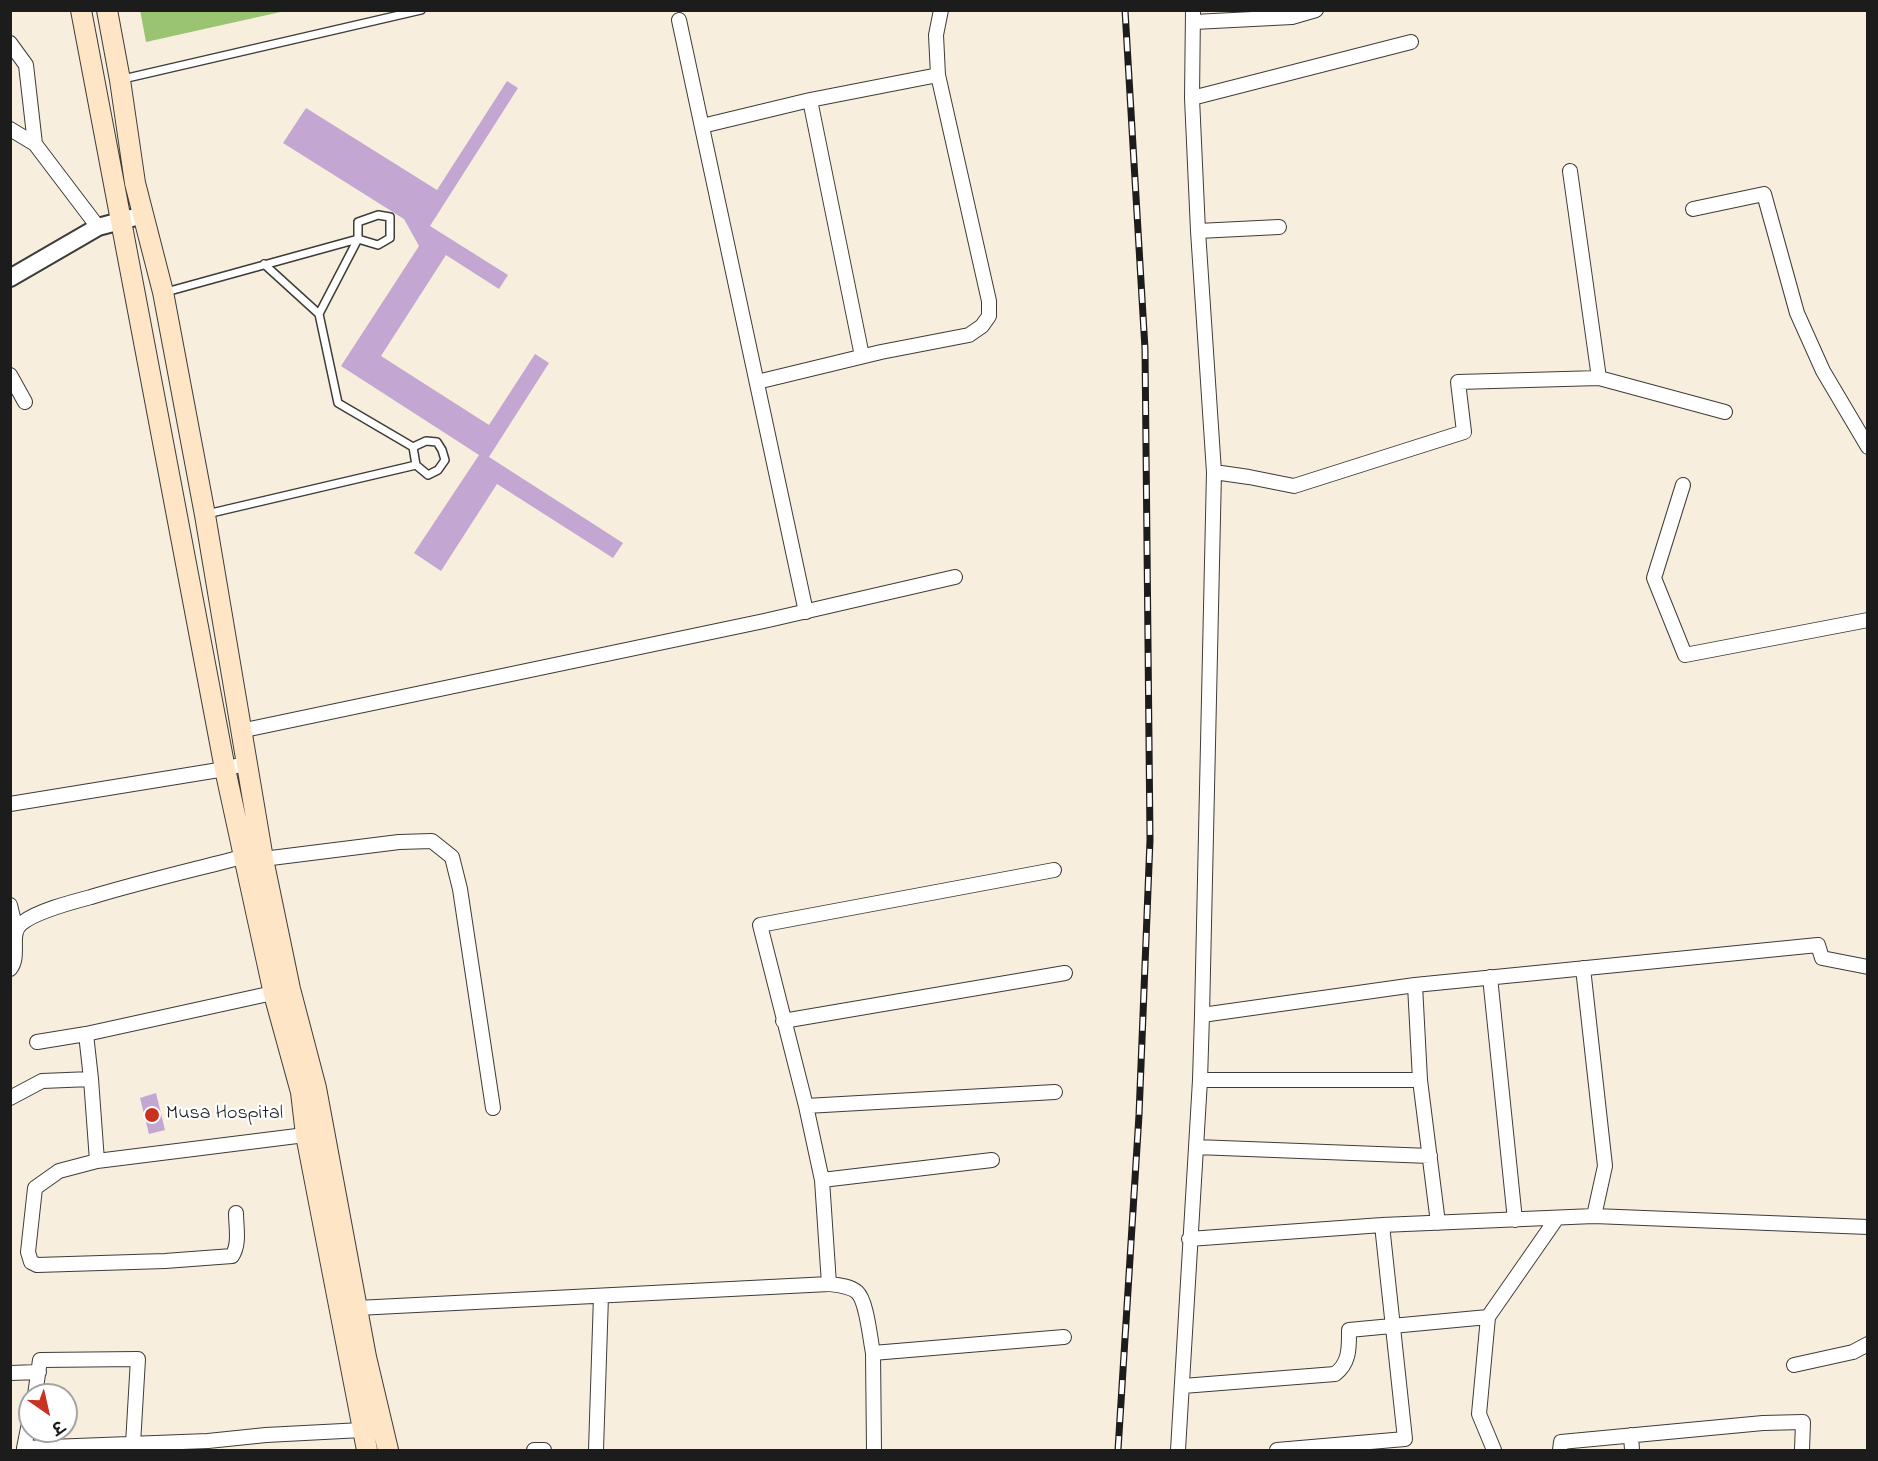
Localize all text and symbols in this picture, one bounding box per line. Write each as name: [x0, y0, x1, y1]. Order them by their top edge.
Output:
place label: Musa Hospital: [166, 1103, 283, 1127]
marker: Musa Hospital: [143, 1106, 161, 1124]
north arrow: [18, 1383, 78, 1443]
text: उ: [46, 1413, 68, 1439]

